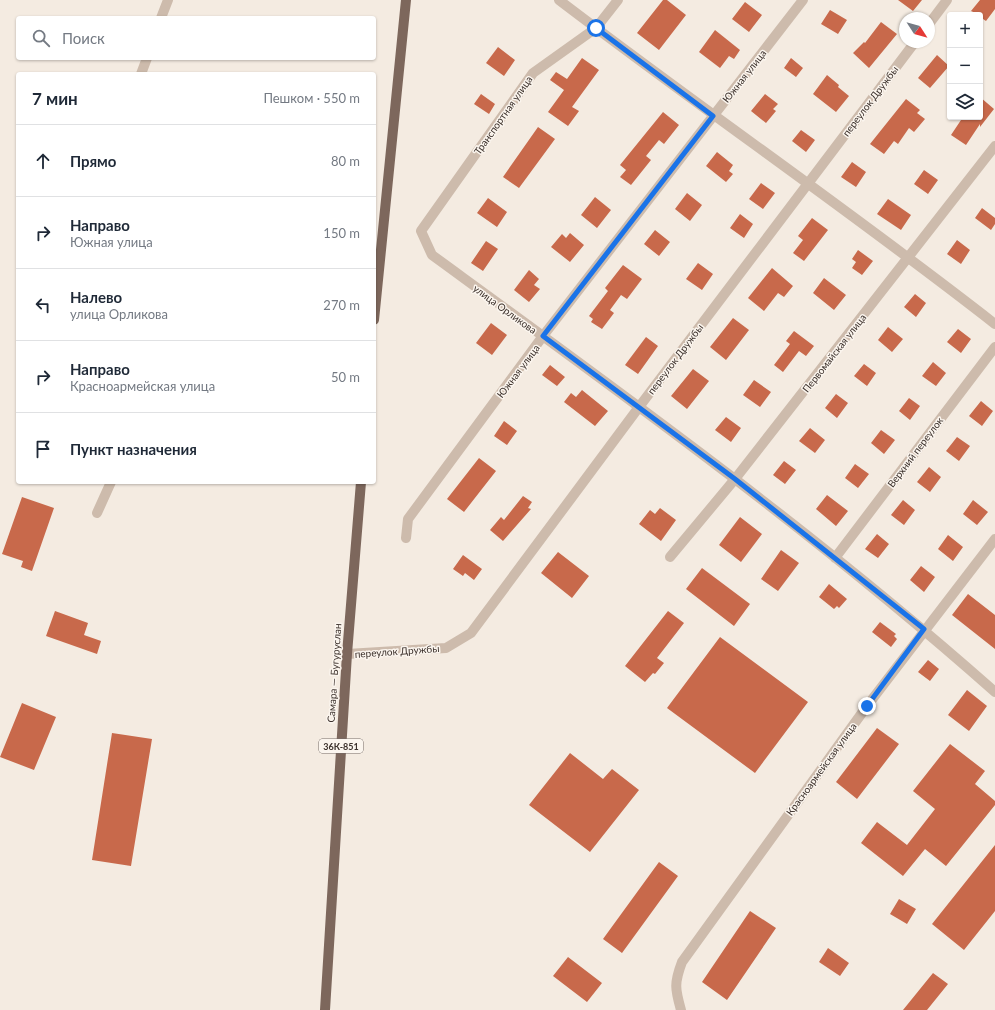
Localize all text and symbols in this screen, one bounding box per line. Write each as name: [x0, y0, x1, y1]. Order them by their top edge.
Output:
north arrow: [899, 12, 935, 48]
map controls: [947, 12, 983, 120]
button: +: [947, 12, 983, 48]
search box: [16, 16, 376, 60]
route start: [587, 19, 605, 37]
icon: search: [30, 27, 52, 49]
text: Поиск: [62, 29, 105, 47]
street label: Южная улица: [720, 47, 768, 105]
button: −: [947, 48, 983, 84]
street label: переулок Дружбы: [840, 63, 900, 139]
street label: Транспортная улица: [471, 73, 535, 157]
button: layers: [947, 84, 983, 120]
text: 7 мин: [32, 88, 78, 109]
text: Пешком · 550 m: [263, 90, 360, 106]
icon: ahead: [32, 150, 54, 172]
text: Прямо: [70, 152, 116, 170]
text: 80 m: [331, 153, 360, 169]
text: Направо: [70, 216, 130, 234]
icon: right: [32, 222, 54, 244]
text: 150 m: [323, 225, 360, 241]
text: Южная улица: [70, 234, 153, 250]
street label: улица Орликова: [471, 282, 539, 336]
text: Налево: [70, 288, 122, 306]
icon: left: [32, 294, 54, 316]
text: 270 m: [323, 297, 360, 313]
text: улица Орликова: [70, 306, 168, 322]
street label: Первомайская улица: [800, 311, 868, 395]
street label: переулок Дружбы: [645, 321, 705, 397]
street label: Южная улица: [494, 342, 542, 400]
text: Направо: [70, 360, 130, 378]
icon: right: [32, 366, 54, 388]
text: 50 m: [331, 369, 360, 385]
text: Красноармейская улица: [70, 378, 215, 394]
street label: Верхний переулок: [885, 414, 946, 489]
icon: arrive: [32, 438, 54, 460]
text: Пункт назначения: [70, 440, 197, 458]
street label: Самара — Бугуруслан: [325, 623, 343, 723]
street label: переулок Дружбы: [354, 642, 440, 660]
route end: [858, 697, 876, 715]
street label: Красноармейская улица: [783, 720, 859, 818]
road number: 36К-851: [319, 739, 363, 753]

